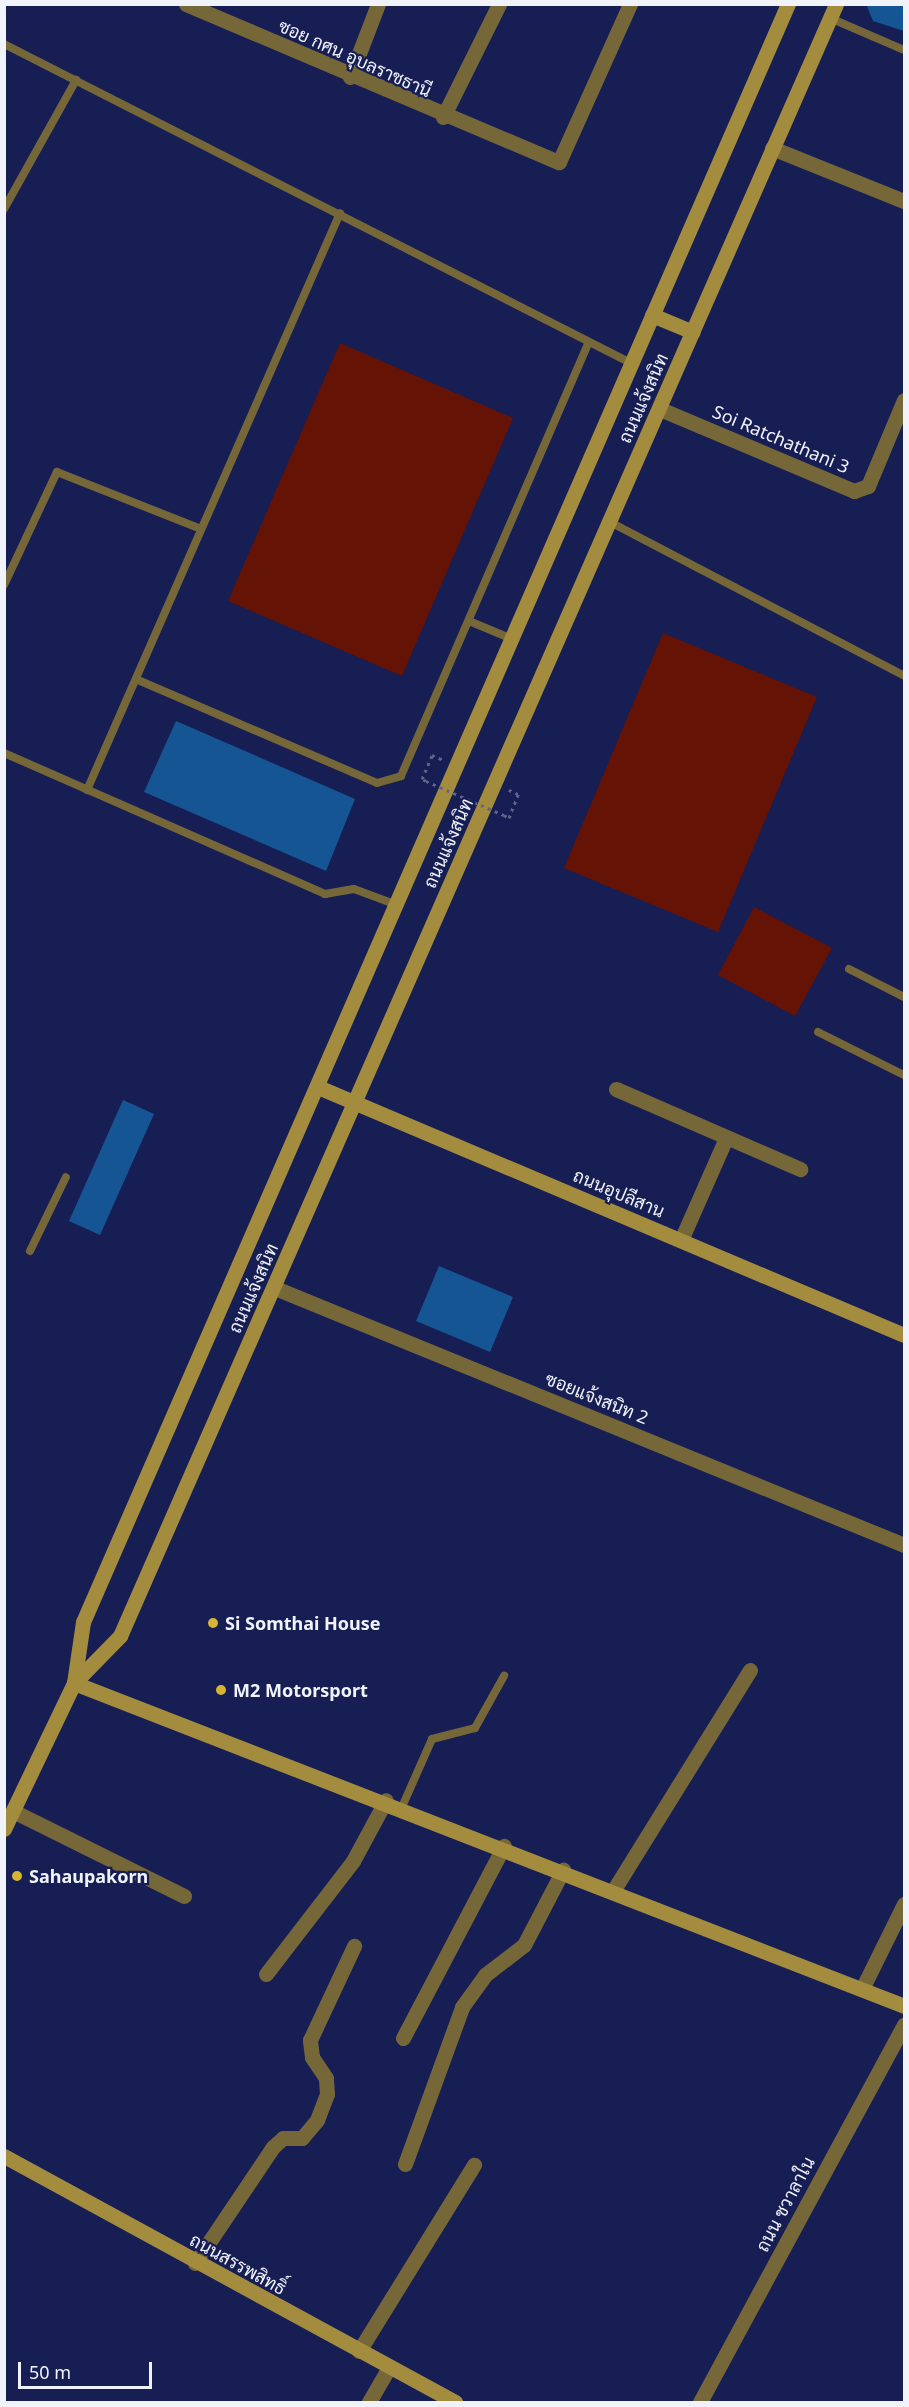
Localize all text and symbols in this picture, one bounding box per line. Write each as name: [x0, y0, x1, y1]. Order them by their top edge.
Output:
street label: ซอย กศน อุบลราชธานี: [275, 15, 435, 101]
street label: ถนนแจ้งสนิท: [614, 350, 672, 446]
street label: Soi Ratchathani 3: [709, 400, 853, 478]
street label: ถนนแจ้งสนิท: [419, 795, 477, 891]
street label: ถนนอุปลีสาน: [570, 1164, 668, 1222]
street label: ถนนแจ้งสนิท: [224, 1240, 282, 1336]
street label: ซอยแจ้งสนิท 2: [542, 1368, 652, 1428]
place label: Si Somthai House: [225, 1612, 381, 1634]
marker: Si Somthai House: [206, 1616, 220, 1630]
place label: M2 Motorsport: [233, 1679, 368, 1701]
marker: M2 Motorsport: [214, 1683, 228, 1697]
place label: Sahaupakorn: [29, 1865, 148, 1887]
marker: Sahaupakorn: [10, 1869, 24, 1883]
street label: ถนน ชวาลาใน: [751, 2153, 819, 2255]
street label: ถนนสรรพสิทธิ์: [186, 2229, 290, 2299]
scale bar: [21, 2350, 154, 2388]
text: 50 m: [29, 2360, 71, 2384]

